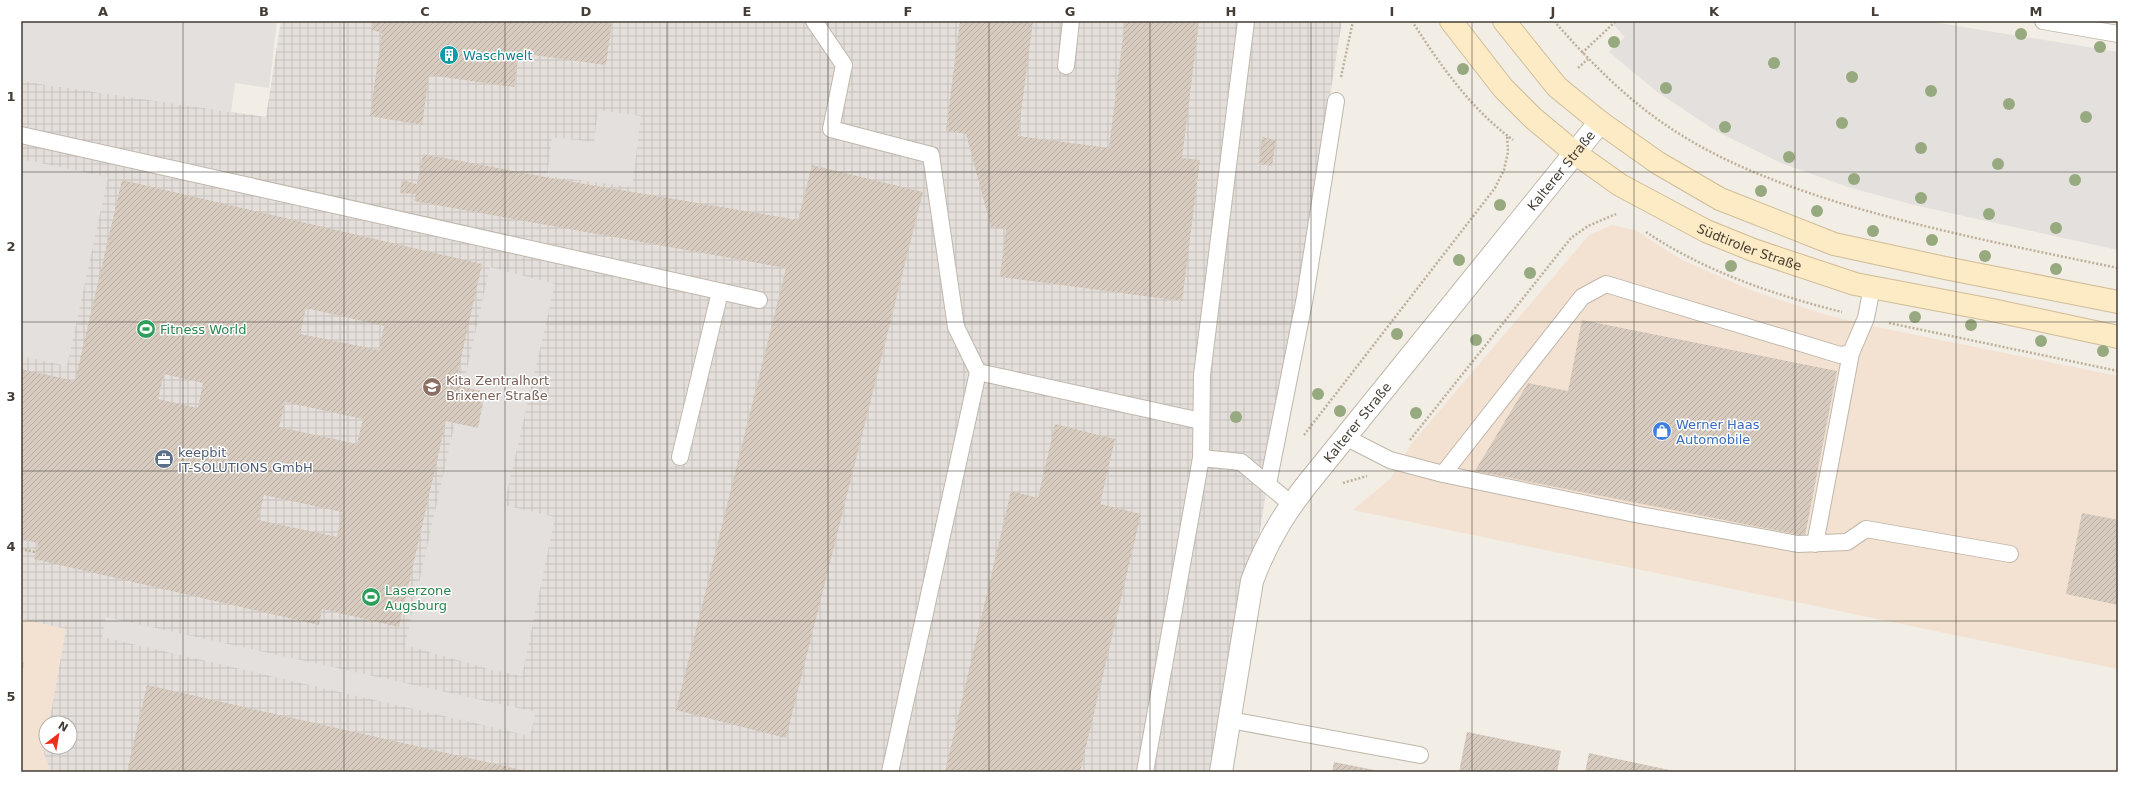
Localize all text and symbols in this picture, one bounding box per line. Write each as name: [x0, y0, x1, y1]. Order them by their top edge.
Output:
text: A: [98, 4, 108, 19]
text: B: [259, 4, 269, 19]
text: C: [420, 4, 430, 19]
text: D: [581, 4, 592, 19]
text: E: [743, 4, 751, 19]
text: F: [904, 4, 912, 19]
text: G: [1065, 4, 1075, 19]
text: H: [1226, 4, 1236, 19]
text: I: [1390, 4, 1394, 19]
text: J: [1550, 4, 1555, 19]
text: K: [1709, 4, 1720, 19]
text: L: [1871, 4, 1879, 19]
text: M: [2030, 4, 2042, 19]
building icon: Waschwelt: [438, 44, 460, 66]
place label: Waschwelt: [463, 48, 533, 63]
text: 1: [6, 89, 16, 104]
street label: Kalterer Straße: [1525, 128, 1598, 214]
street label: Südtiroler Straße: [1694, 221, 1804, 274]
text: 2: [6, 239, 16, 254]
sports icon: Fitness World: [135, 318, 157, 340]
place label: Fitness World: [160, 322, 246, 337]
place label: Kita Zentralhort Brixener Straße: [446, 373, 549, 403]
school or university icon: Kita Zentralhort Brixener Straße: [421, 376, 443, 398]
street label: Kalterer Straße: [1321, 380, 1394, 466]
text: 3: [6, 389, 16, 404]
place label: Werner Haas Automobile: [1676, 417, 1760, 447]
shop icon: Werner Haas Automobile: [1651, 420, 1673, 442]
place label: keepbit IT-SOLUTIONS GmbH: [178, 445, 313, 475]
office icon: keepbit IT-SOLUTIONS GmbH: [153, 448, 175, 470]
text: 4: [6, 539, 16, 554]
place label: Laserzone Augsburg: [385, 583, 451, 613]
sports icon: Laserzone Augsburg: [360, 586, 382, 608]
text: 5: [6, 689, 16, 704]
north arrow: [38, 715, 78, 755]
text: N: [56, 719, 70, 735]

